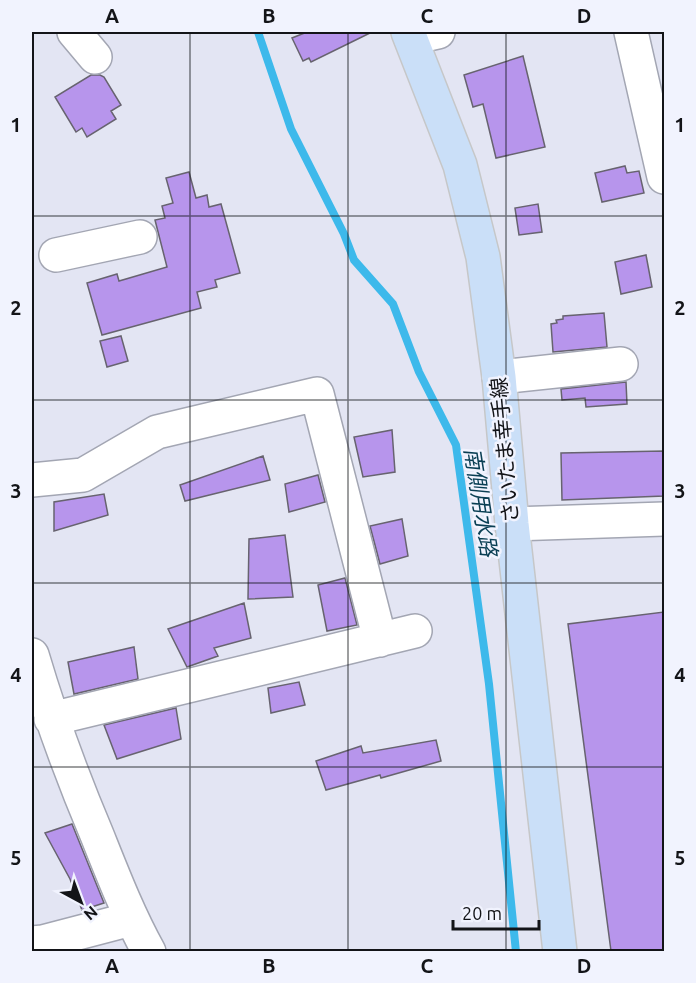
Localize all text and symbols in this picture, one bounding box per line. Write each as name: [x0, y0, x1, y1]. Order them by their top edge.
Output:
text: A: [105, 4, 119, 27]
text: B: [262, 4, 276, 27]
text: C: [421, 4, 434, 27]
text: D: [577, 4, 591, 27]
text: 1: [10, 113, 22, 136]
text: 1: [674, 113, 686, 136]
text: 2: [10, 296, 22, 319]
text: 2: [674, 296, 686, 319]
street label: さいたま幸手線: [486, 376, 522, 524]
water label: 南側用水路: [461, 446, 503, 560]
text: 3: [10, 479, 22, 502]
text: 3: [674, 479, 686, 502]
text: 4: [10, 663, 22, 686]
text: 4: [674, 663, 686, 686]
text: 5: [10, 846, 22, 869]
text: 5: [674, 846, 686, 869]
north arrow: [51, 872, 111, 932]
scale bar: [453, 893, 538, 931]
text: N: [80, 903, 101, 924]
text: 20 m: [462, 903, 502, 923]
text: A: [105, 954, 119, 977]
text: B: [262, 954, 276, 977]
text: C: [421, 954, 434, 977]
text: D: [577, 954, 591, 977]

